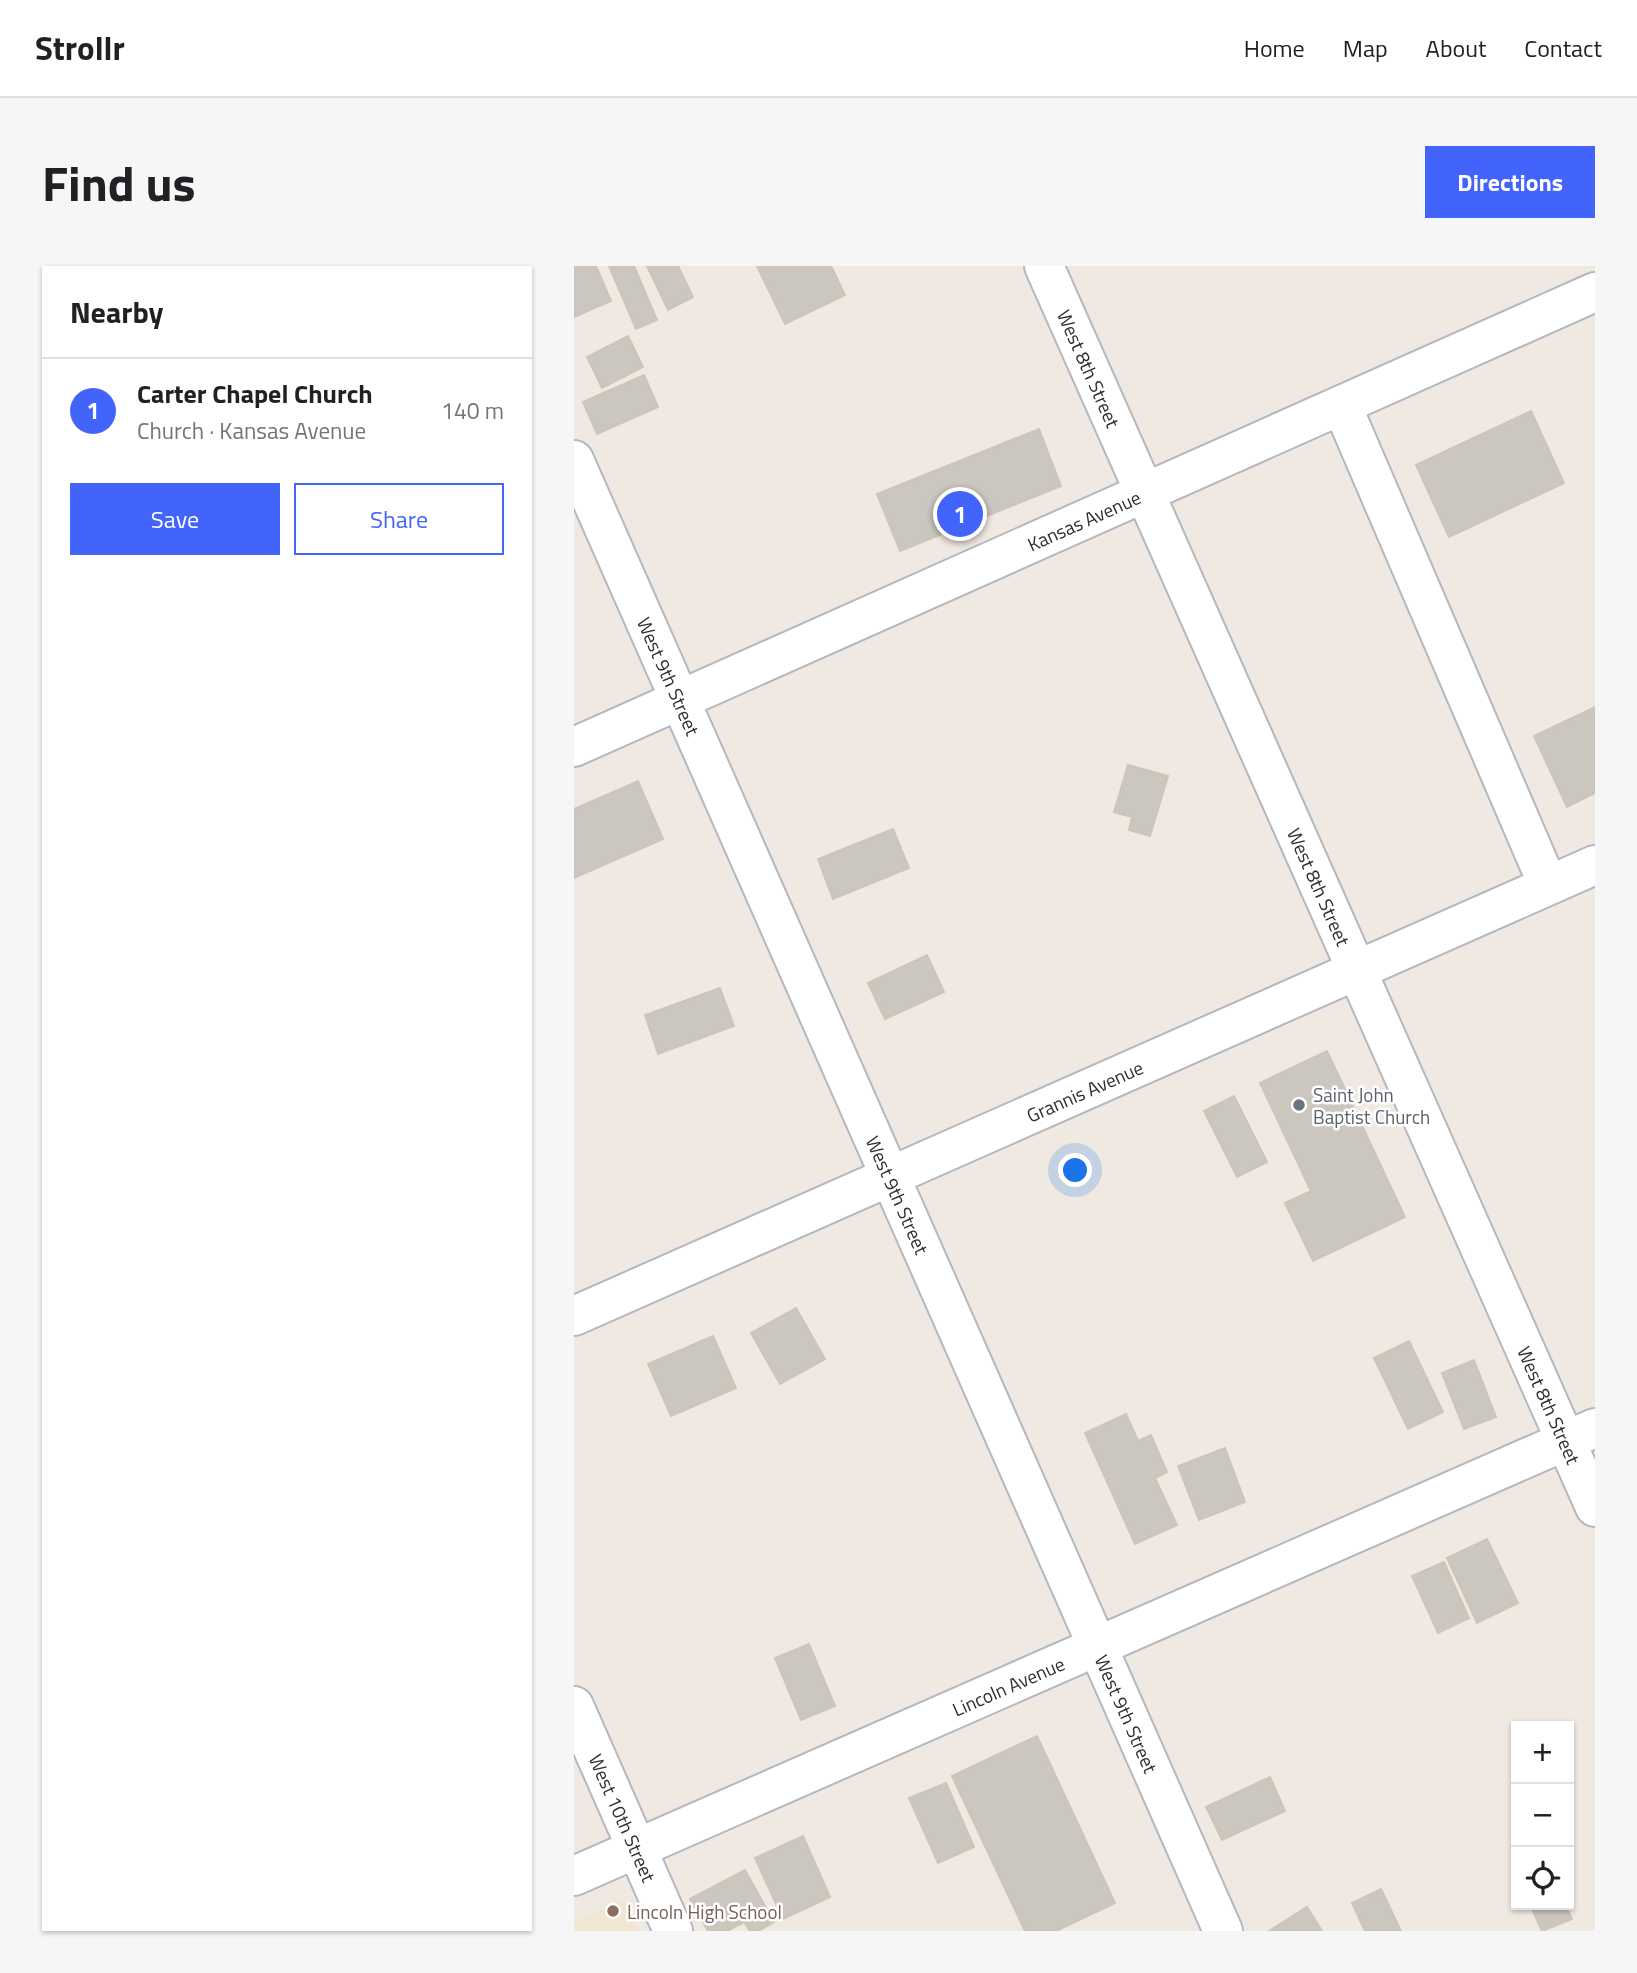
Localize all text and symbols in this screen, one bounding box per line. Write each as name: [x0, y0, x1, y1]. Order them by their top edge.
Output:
text: Strollr: [35, 23, 125, 73]
text: Home: [1244, 30, 1305, 66]
text: Map: [1343, 30, 1388, 66]
text: About: [1426, 30, 1486, 66]
text: Contact: [1524, 30, 1602, 66]
text: Find us: [42, 145, 196, 220]
button: Directions: [1425, 146, 1595, 218]
text: Nearby: [70, 289, 163, 335]
street label: West 8th Street: [1051, 305, 1129, 432]
text: Carter Chapel Church: [137, 374, 373, 413]
text: 1: [87, 393, 99, 428]
text: 140 m: [441, 393, 504, 428]
text: Church · Kansas Avenue: [137, 413, 366, 448]
street label: Kansas Avenue: [1022, 482, 1145, 558]
button: Save: [70, 483, 280, 555]
button: Share: [294, 483, 504, 555]
pin: 1: [937, 488, 983, 540]
street label: West 9th Street: [630, 612, 708, 740]
street label: West 8th Street: [1281, 823, 1359, 951]
street label: Grannis Avenue: [1021, 1052, 1147, 1129]
place label: Saint John Baptist Church: [1313, 1080, 1430, 1131]
marker: Saint John Baptist Church: [1291, 1097, 1307, 1113]
street label: West 9th Street: [859, 1131, 937, 1259]
your location: [1058, 1153, 1092, 1187]
street label: West 8th Street: [1511, 1341, 1589, 1469]
street label: Lincoln Avenue: [947, 1648, 1069, 1723]
street label: West 9th Street: [1088, 1650, 1166, 1777]
map controls: [1511, 1721, 1574, 1910]
button: +: [1511, 1721, 1574, 1784]
street label: West 10th Street: [582, 1749, 664, 1887]
button: −: [1511, 1784, 1574, 1847]
button: locate: [1511, 1847, 1574, 1910]
place label: Lincoln High School: [627, 1897, 782, 1926]
marker: Lincoln High School: [605, 1903, 621, 1919]

